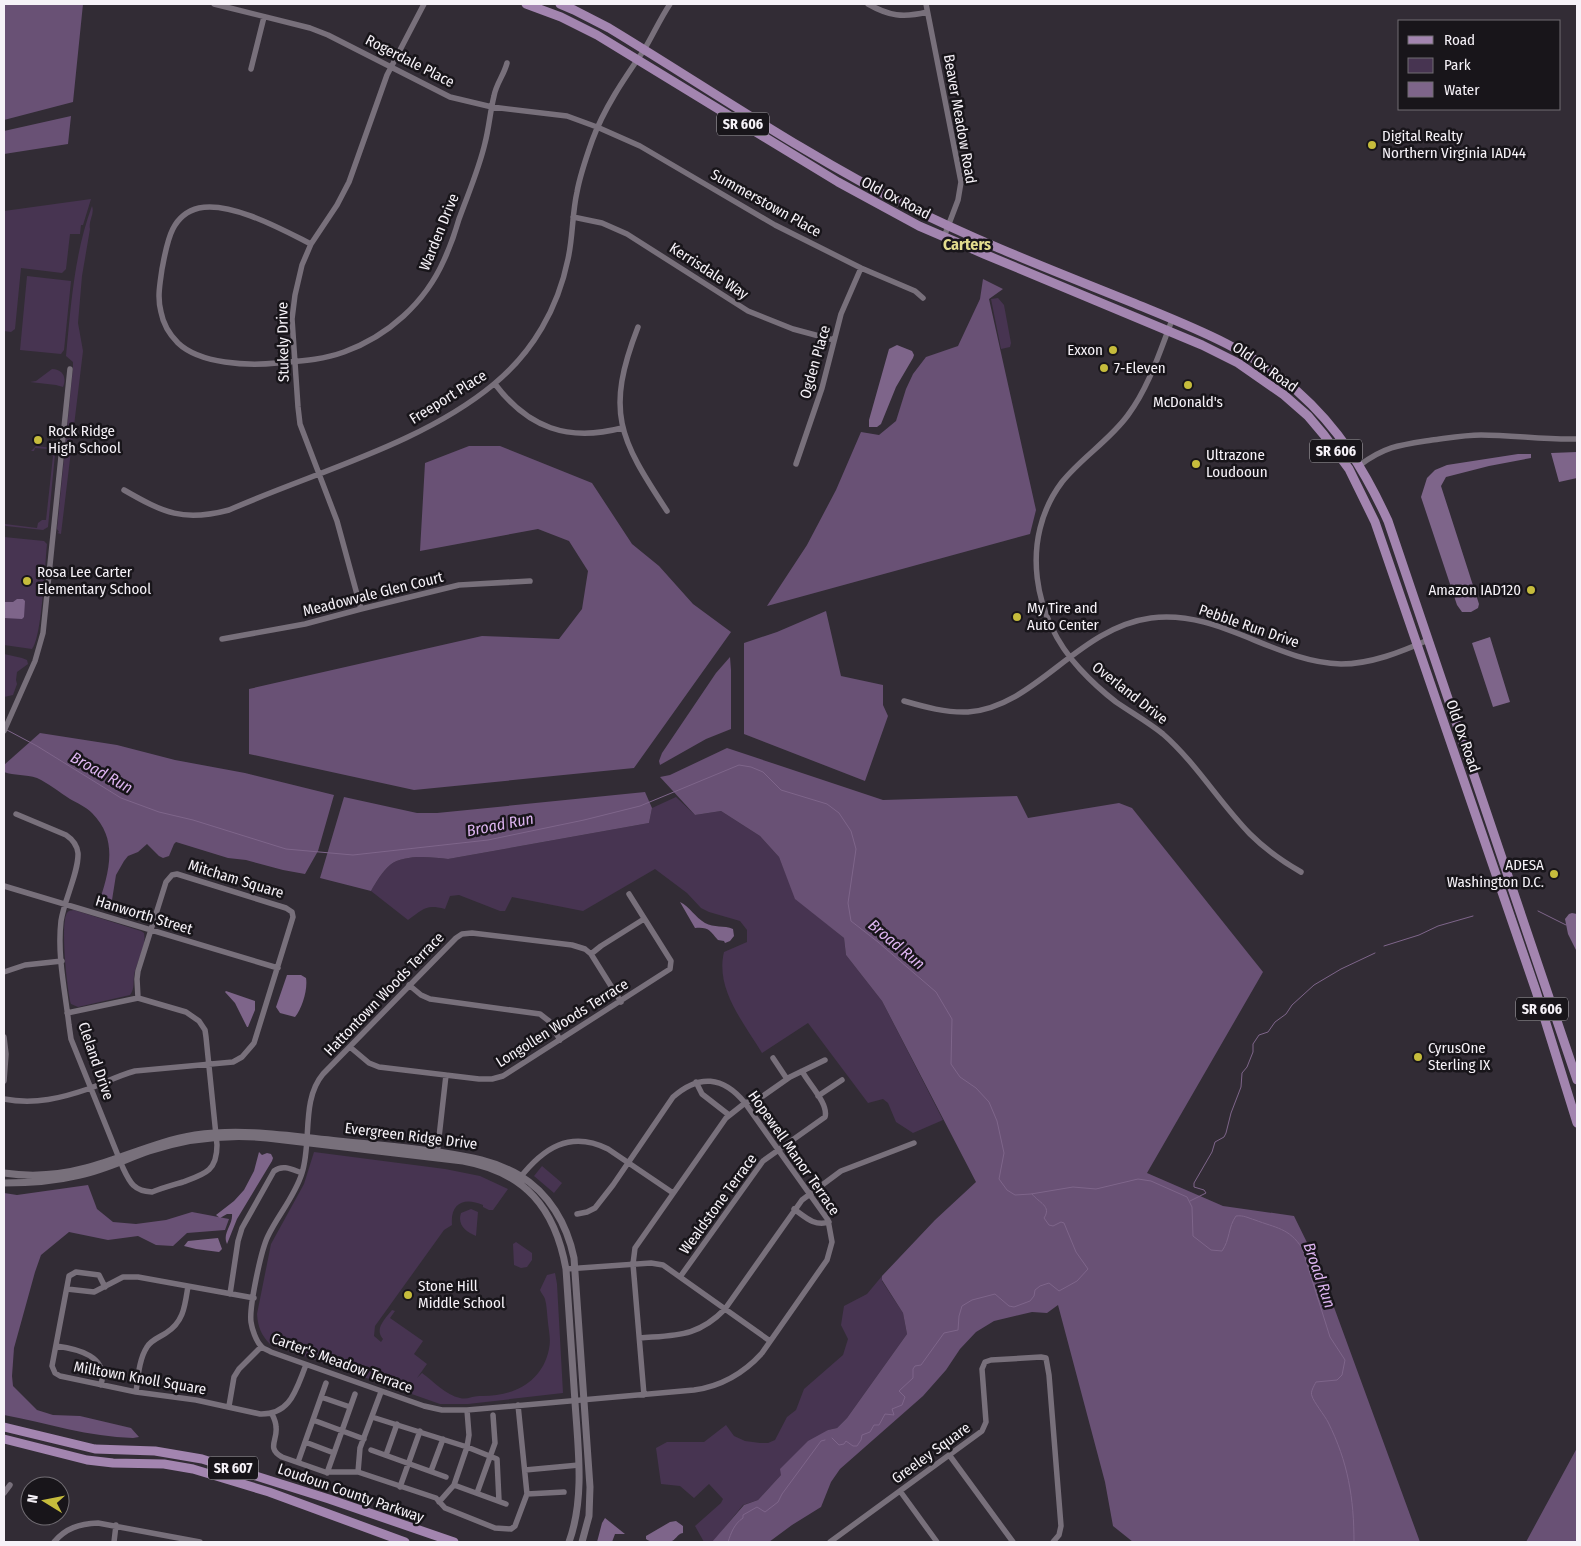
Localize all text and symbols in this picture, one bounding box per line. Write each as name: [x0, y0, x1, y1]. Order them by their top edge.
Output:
legend: [1398, 20, 1561, 110]
street label: Rogerdale Place: [363, 31, 457, 91]
text: Road: [1444, 31, 1475, 49]
street label: Beaver Meadow Road: [940, 53, 980, 185]
text: Park: [1444, 56, 1471, 74]
text: Water: [1444, 81, 1480, 99]
road number: SR 606: [717, 112, 769, 136]
place label: Digital Realty Northern Virginia IAD44: [1382, 127, 1526, 162]
marker: Digital Realty Northern Virginia IAD44: [1366, 139, 1378, 151]
street label: Summerstown Place: [708, 165, 824, 241]
street label: Old Ox Road: [858, 173, 934, 223]
street label: Warden Drive: [415, 191, 463, 273]
district label: Carters: [943, 235, 991, 254]
street label: Kerrisdale Way: [666, 239, 752, 303]
street label: Stukely Drive: [273, 302, 293, 382]
street label: Ogden Place: [796, 323, 834, 401]
street label: Old Ox Road: [1229, 338, 1301, 396]
place label: Exxon: [1067, 341, 1103, 359]
marker: Exxon: [1107, 344, 1119, 356]
place label: 7-Eleven: [1114, 359, 1166, 377]
marker: 7-Eleven: [1098, 362, 1110, 374]
street label: Freeport Place: [406, 366, 490, 428]
marker: McDonald's: [1182, 379, 1194, 391]
place label: McDonald's: [1153, 393, 1223, 411]
place label: Rock Ridge High School: [48, 422, 121, 457]
marker: Rock Ridge High School: [32, 434, 44, 446]
road number: SR 606: [1310, 440, 1362, 462]
place label: Ultrazone Loudooun: [1206, 446, 1268, 481]
marker: Ultrazone Loudooun: [1190, 458, 1202, 470]
place label: Rosa Lee Carter Elementary School: [37, 563, 151, 598]
street label: Meadowvale Glen Court: [301, 568, 445, 620]
marker: Rosa Lee Carter Elementary School: [21, 575, 33, 587]
place label: Amazon IAD120: [1428, 581, 1521, 599]
marker: Amazon IAD120: [1525, 584, 1537, 596]
place label: My Tire and Auto Center: [1027, 599, 1100, 634]
street label: Pebble Run Drive: [1197, 600, 1301, 652]
marker: My Tire and Auto Center: [1011, 611, 1023, 623]
street label: Overland Drive: [1089, 658, 1171, 728]
street label: Old Ox Road: [1442, 697, 1484, 775]
water label: Broad Run: [67, 748, 136, 797]
water label: Broad Run: [465, 809, 535, 840]
street label: Mitcham Square: [186, 856, 286, 902]
place label: ADESA Washington D.C.: [1447, 856, 1544, 891]
marker: ADESA Washington D.C.: [1548, 868, 1560, 880]
street label: Hanworth Street: [93, 892, 195, 938]
water label: Broad Run: [864, 915, 929, 974]
street label: Hattontown Woods Terrace: [320, 928, 448, 1060]
street label: Longollen Woods Terrace: [492, 975, 632, 1071]
road number: SR 606: [1516, 998, 1568, 1021]
street label: Cleland Drive: [74, 1020, 118, 1102]
place label: CyrusOne Sterling IX: [1428, 1039, 1491, 1074]
marker: CyrusOne Sterling IX: [1412, 1051, 1424, 1063]
street label: Hopewell Manor Terrace: [744, 1087, 844, 1219]
street label: Evergreen Ridge Drive: [344, 1119, 478, 1153]
street label: Wealdstone Terrace: [676, 1150, 760, 1258]
water label: Broad Run: [1299, 1240, 1340, 1310]
place label: Stone Hill Middle School: [418, 1277, 505, 1312]
marker: Stone Hill Middle School: [402, 1289, 414, 1301]
street label: Carter's Meadow Terrace: [269, 1329, 415, 1397]
street label: Milltown Knoll Square: [72, 1357, 208, 1399]
street label: Greeley Square: [888, 1419, 974, 1487]
road number: SR 607: [208, 1456, 258, 1480]
street label: Loudoun County Parkway: [276, 1460, 427, 1527]
north arrow: [20, 1476, 70, 1526]
text: N: [24, 1493, 42, 1504]

